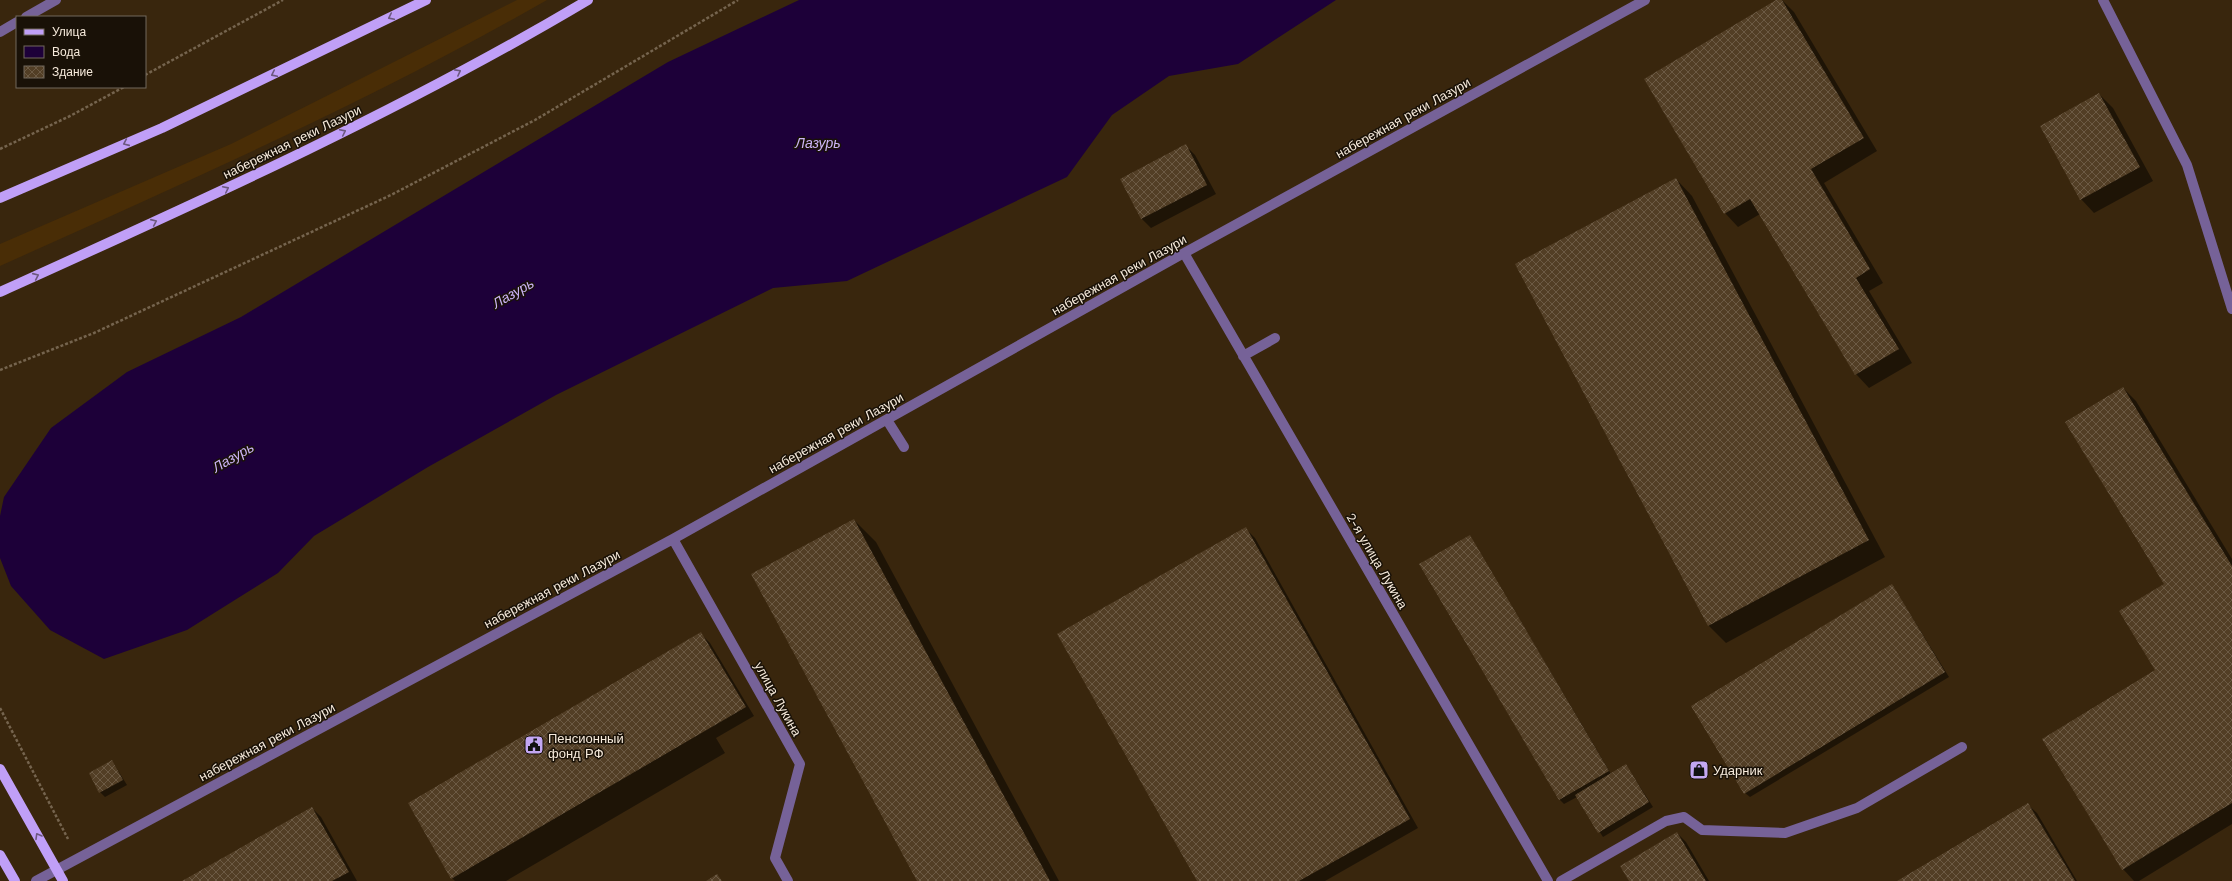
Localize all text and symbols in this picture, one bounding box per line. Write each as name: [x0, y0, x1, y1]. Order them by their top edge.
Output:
one-way arrow: [388, 12, 395, 20]
legend: [16, 16, 146, 88]
text: Улица: [52, 25, 86, 39]
text: Вода: [52, 45, 80, 59]
text: Здание: [52, 65, 93, 79]
one-way arrow: [271, 69, 278, 77]
one-way arrow: [454, 69, 461, 77]
street label: набережная реки Лазури: [1333, 75, 1473, 161]
street label: набережная реки Лазури: [220, 102, 364, 182]
one-way arrow: [338, 129, 346, 137]
water label: Лазурь: [794, 135, 841, 151]
one-way arrow: [123, 138, 131, 146]
one-way arrow: [222, 186, 229, 194]
one-way arrow: [150, 219, 157, 227]
street label: набережная реки Лазури: [1049, 232, 1189, 318]
one-way arrow: [31, 273, 39, 281]
water label: Лазурь: [489, 275, 537, 312]
street label: набережная реки Лазури: [766, 390, 906, 476]
water label: Лазурь: [209, 439, 257, 476]
street label: 2-я улица Лукина: [1343, 510, 1411, 612]
street label: набережная реки Лазури: [481, 547, 623, 631]
street label: улица Лукина: [751, 659, 805, 739]
street label: набережная реки Лазури: [196, 700, 338, 784]
place label: Пенсионный фонд РФ: [548, 731, 624, 761]
public building icon: Пенсионный фонд РФ: [523, 734, 545, 756]
shop icon: Ударник: [1688, 759, 1710, 781]
place label: Ударник: [1713, 763, 1763, 778]
one-way arrow: [35, 833, 42, 840]

